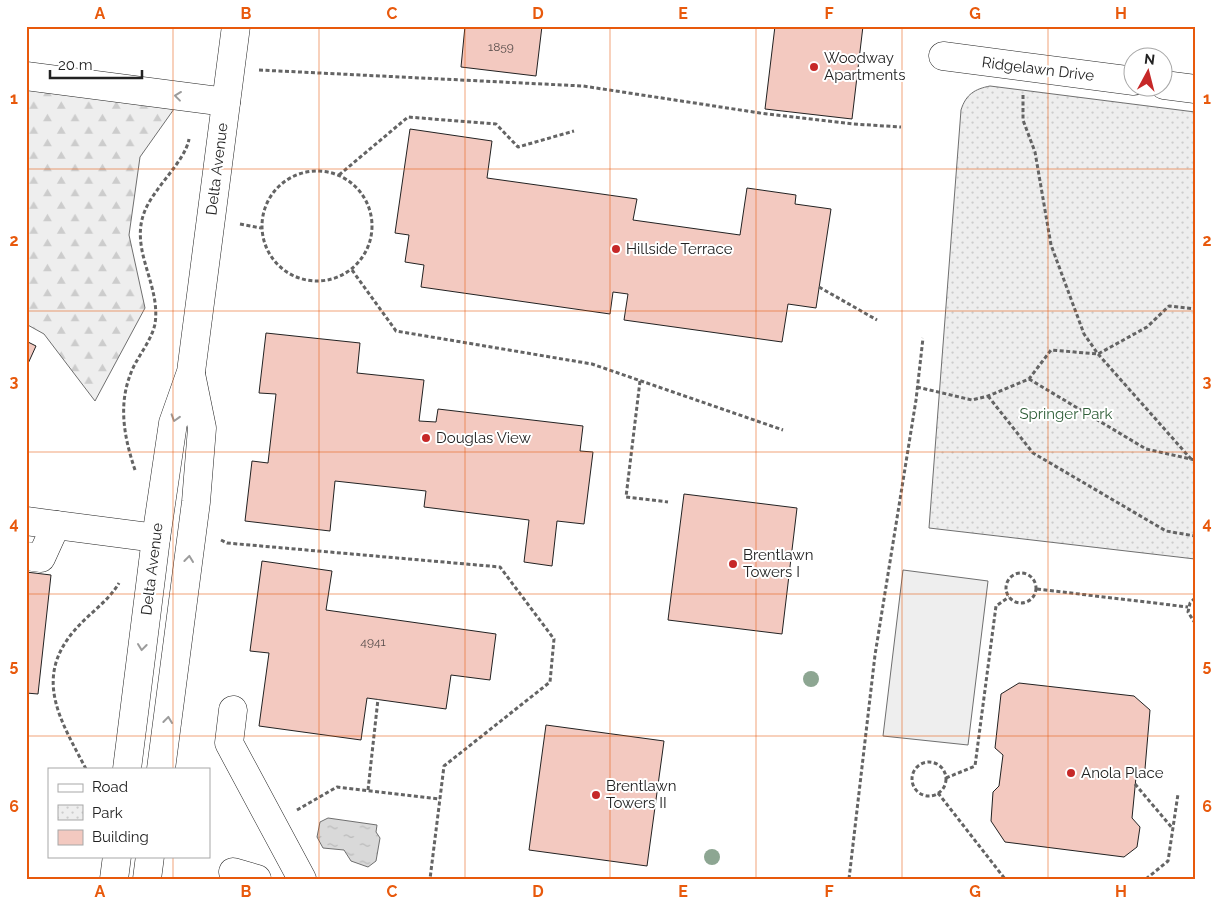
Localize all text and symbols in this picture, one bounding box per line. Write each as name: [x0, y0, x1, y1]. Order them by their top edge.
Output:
text: A: [95, 4, 106, 23]
text: B: [241, 4, 252, 23]
text: C: [387, 4, 398, 23]
text: D: [532, 4, 544, 23]
text: E: [678, 4, 688, 23]
text: F: [824, 4, 834, 23]
text: G: [969, 4, 981, 23]
text: H: [1115, 4, 1127, 23]
house number: 1859: [488, 40, 514, 54]
scale bar: [50, 48, 142, 80]
north arrow: [1124, 48, 1174, 98]
place label: Woodway Apartments: [824, 49, 905, 84]
text: N: [1143, 51, 1156, 68]
street label: Ridgelawn Drive: [981, 53, 1095, 85]
text: 20 m: [58, 56, 93, 74]
marker: Woodway Apartments: [808, 61, 820, 73]
text: 1: [10, 89, 18, 108]
text: 1: [1203, 89, 1211, 108]
one-way arrow: [173, 91, 181, 102]
street label: Delta Avenue: [202, 122, 232, 216]
text: 2: [9, 231, 19, 250]
text: 2: [1202, 231, 1212, 250]
place label: Hillside Terrace: [626, 240, 733, 258]
marker: Hillside Terrace: [610, 243, 622, 255]
text: 3: [10, 372, 19, 391]
text: 3: [1203, 372, 1212, 391]
park label: Springer Park: [1019, 405, 1113, 423]
one-way arrow: [171, 413, 181, 422]
place label: Douglas View: [436, 429, 531, 447]
marker: Douglas View: [420, 432, 432, 444]
text: 4: [9, 514, 19, 533]
text: 4: [1202, 514, 1212, 533]
street label: Delta Avenue: [137, 522, 167, 616]
place label: Brentlawn Towers I: [743, 546, 813, 581]
one-way arrow: [183, 555, 194, 563]
marker: Brentlawn Towers I: [727, 558, 739, 570]
house number: 4941: [360, 635, 386, 649]
one-way arrow: [138, 642, 148, 651]
text: 5: [10, 656, 19, 675]
text: 5: [1203, 656, 1212, 675]
one-way arrow: [162, 716, 172, 725]
place label: Anola Place: [1081, 764, 1164, 782]
marker: Anola Place: [1065, 767, 1077, 779]
legend: [48, 768, 210, 858]
place label: Brentlawn Towers II: [606, 777, 676, 812]
text: Road: [92, 778, 128, 796]
marker: Brentlawn Towers II: [590, 789, 602, 801]
text: 6: [9, 797, 19, 816]
text: 6: [1202, 797, 1212, 816]
text: Park: [92, 804, 123, 822]
text: Building: [92, 828, 149, 846]
text: A: [95, 882, 106, 901]
text: B: [241, 882, 252, 901]
text: C: [387, 882, 398, 901]
text: D: [532, 882, 544, 901]
text: E: [678, 882, 688, 901]
text: F: [824, 882, 834, 901]
text: G: [969, 882, 981, 901]
text: H: [1115, 882, 1127, 901]

